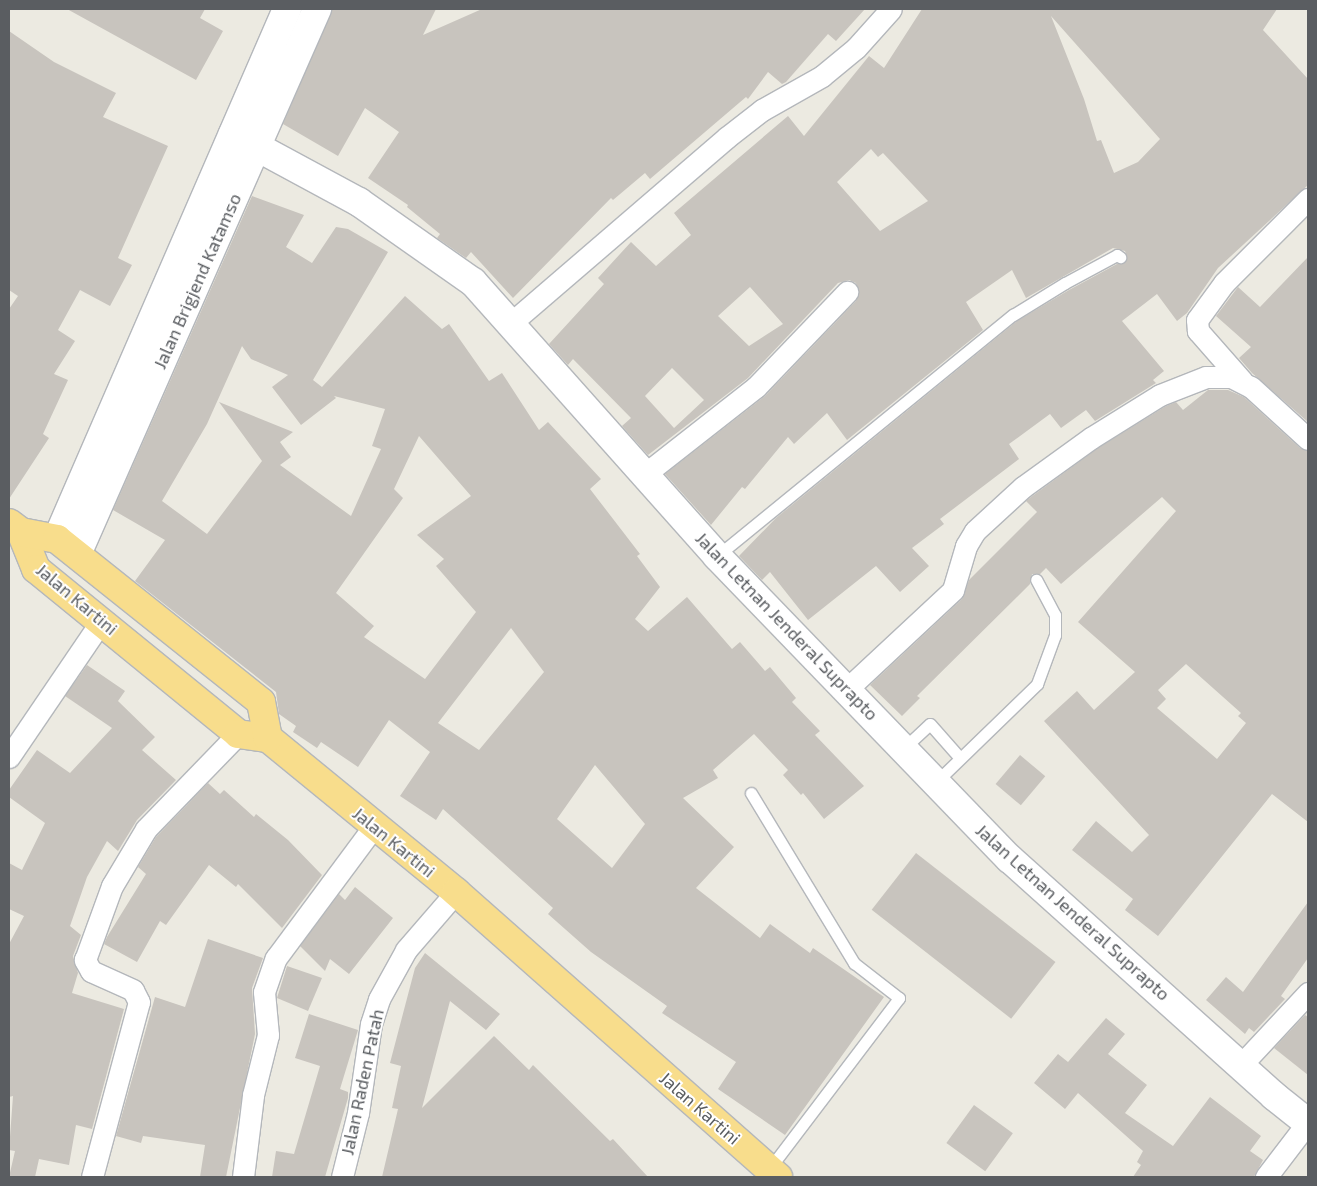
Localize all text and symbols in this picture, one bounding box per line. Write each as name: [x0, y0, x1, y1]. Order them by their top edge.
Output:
street label: Jalan Brigjend Katamso: [149, 190, 245, 372]
street label: Jalan Letnan Jenderal Suprapto: [691, 527, 883, 725]
street label: Jalan Kartini: [32, 559, 122, 639]
street label: Jalan Kartini: [348, 802, 440, 882]
street label: Jalan Letnan Jenderal Suprapto: [971, 819, 1175, 1005]
street label: Jalan Raden Patah: [336, 1007, 388, 1157]
street label: Jalan Kartini: [655, 1067, 745, 1149]

